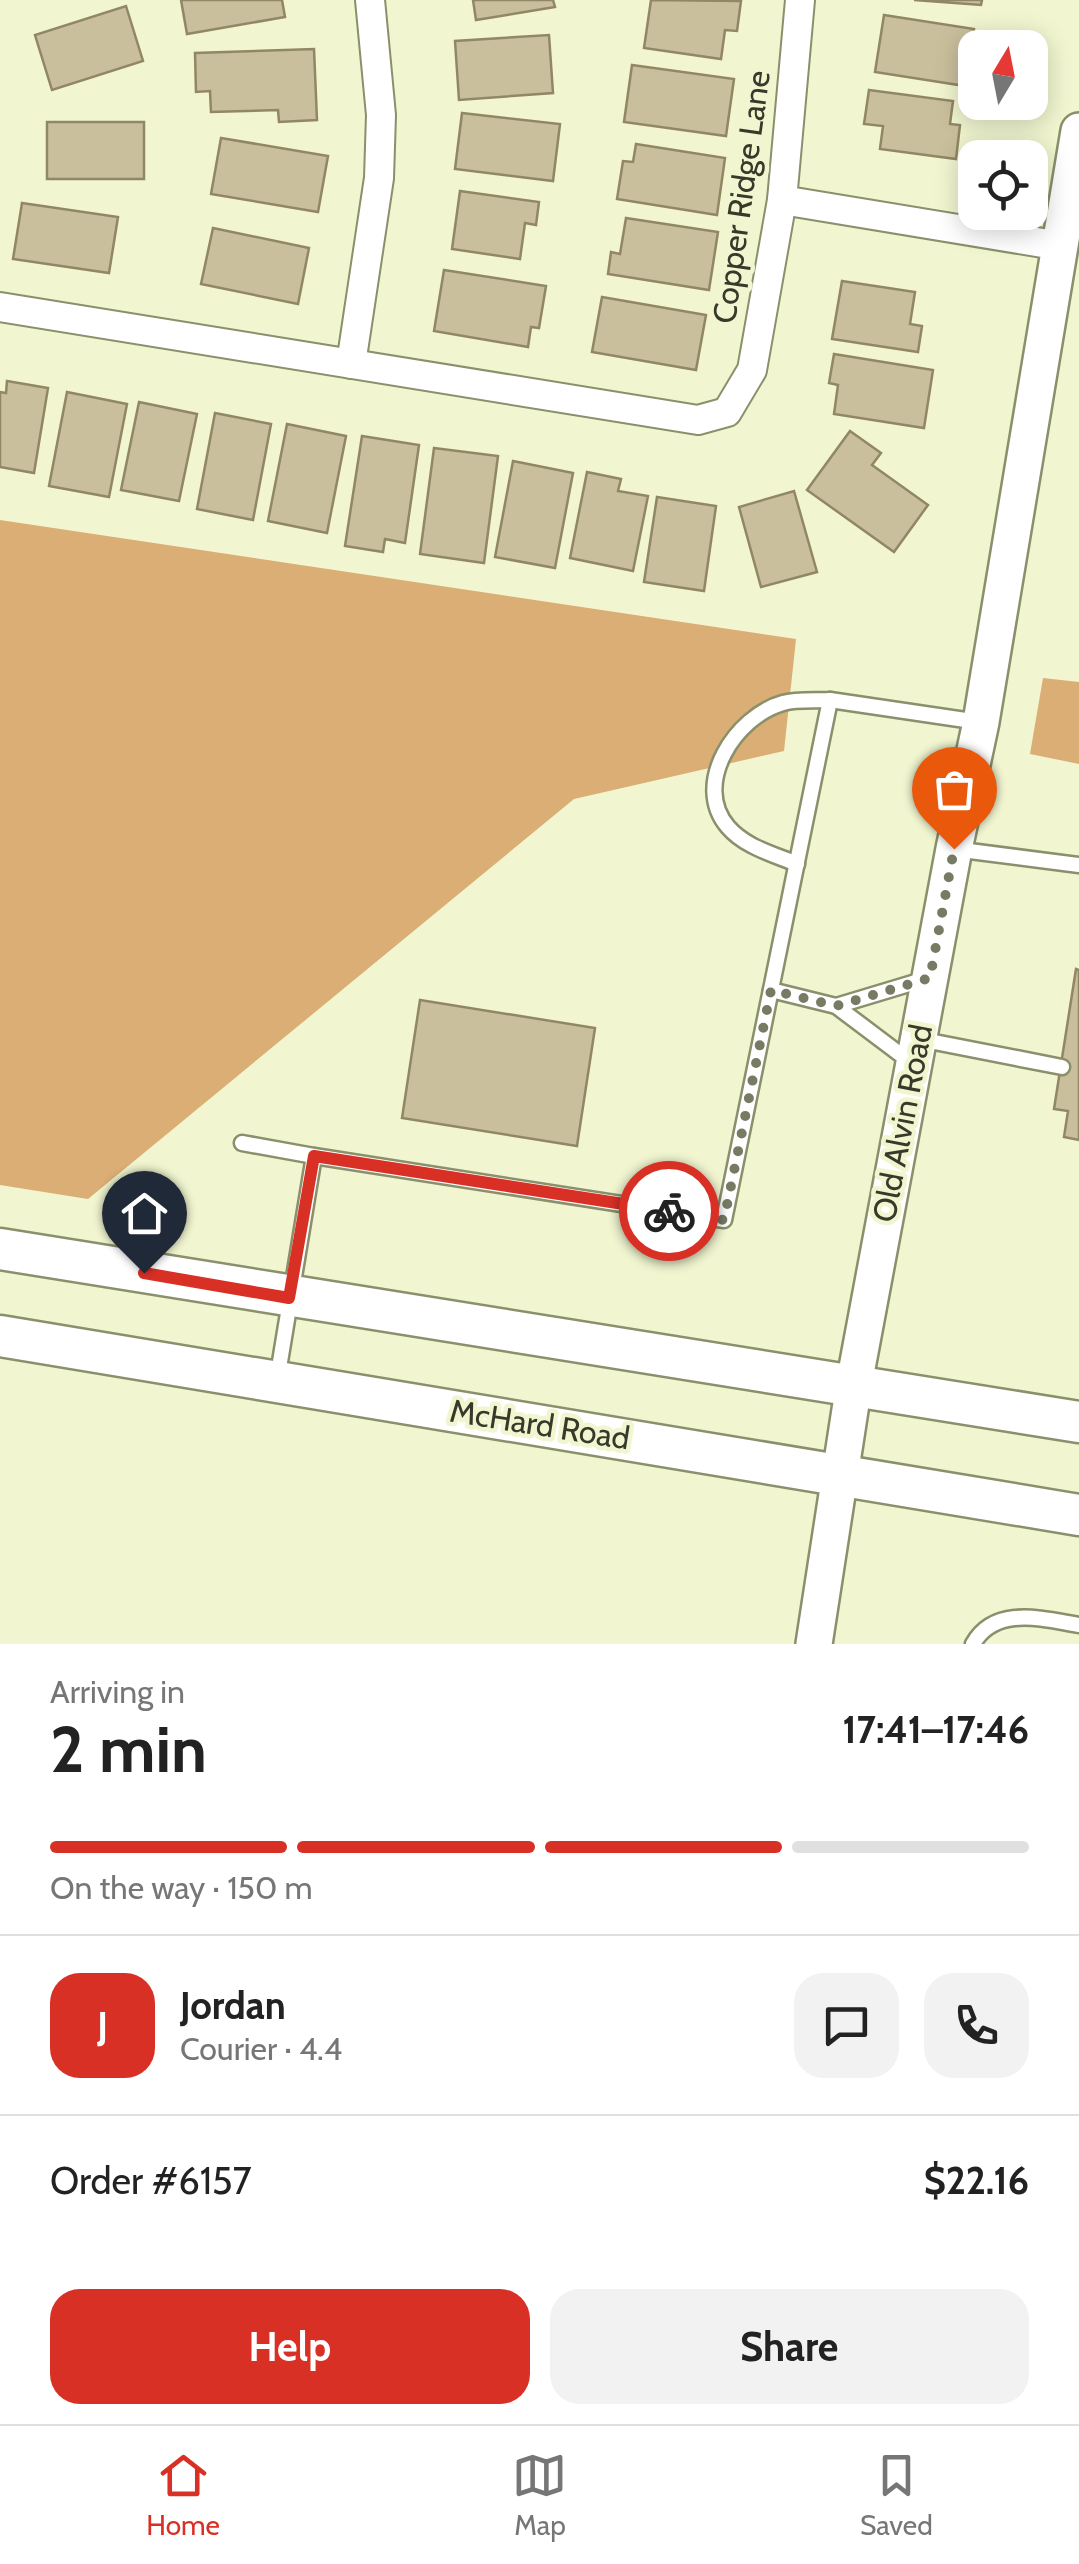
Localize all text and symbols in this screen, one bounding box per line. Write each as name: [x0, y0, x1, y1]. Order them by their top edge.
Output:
north arrow: [958, 30, 1048, 120]
map controls: [958, 30, 1048, 230]
street label: Copper Ridge Lane: [704, 68, 778, 326]
button: locate: [958, 140, 1048, 230]
pin: [912, 747, 997, 850]
icon: bag: [927, 762, 982, 817]
street label: Old Alvin Road: [864, 1021, 940, 1225]
courier: [619, 1161, 719, 1261]
pin: [102, 1171, 187, 1274]
icon: bike: [642, 1184, 697, 1239]
icon: home: [117, 1186, 172, 1241]
street label: McHard Road: [447, 1391, 633, 1457]
text: Arriving in: [50, 1672, 185, 1711]
text: 17:41–17:46: [843, 1706, 1029, 1753]
text: 2 min: [50, 1709, 207, 1788]
text: On the way · 150 m: [50, 1868, 313, 1907]
button: chat: [794, 1973, 899, 2078]
button: phone: [924, 1973, 1029, 2078]
text: Jordan: [180, 1982, 286, 2029]
text: J: [97, 2002, 108, 2049]
text: Courier · 4.4: [180, 2029, 342, 2068]
text: Order #6157: [50, 2157, 252, 2204]
text: $22.16: [924, 2157, 1029, 2204]
button: Help: [50, 2289, 530, 2404]
button: Share: [550, 2289, 1029, 2404]
tab: Home: [146, 2448, 220, 2542]
tab: Map: [512, 2448, 567, 2542]
tab: Saved: [860, 2448, 933, 2542]

